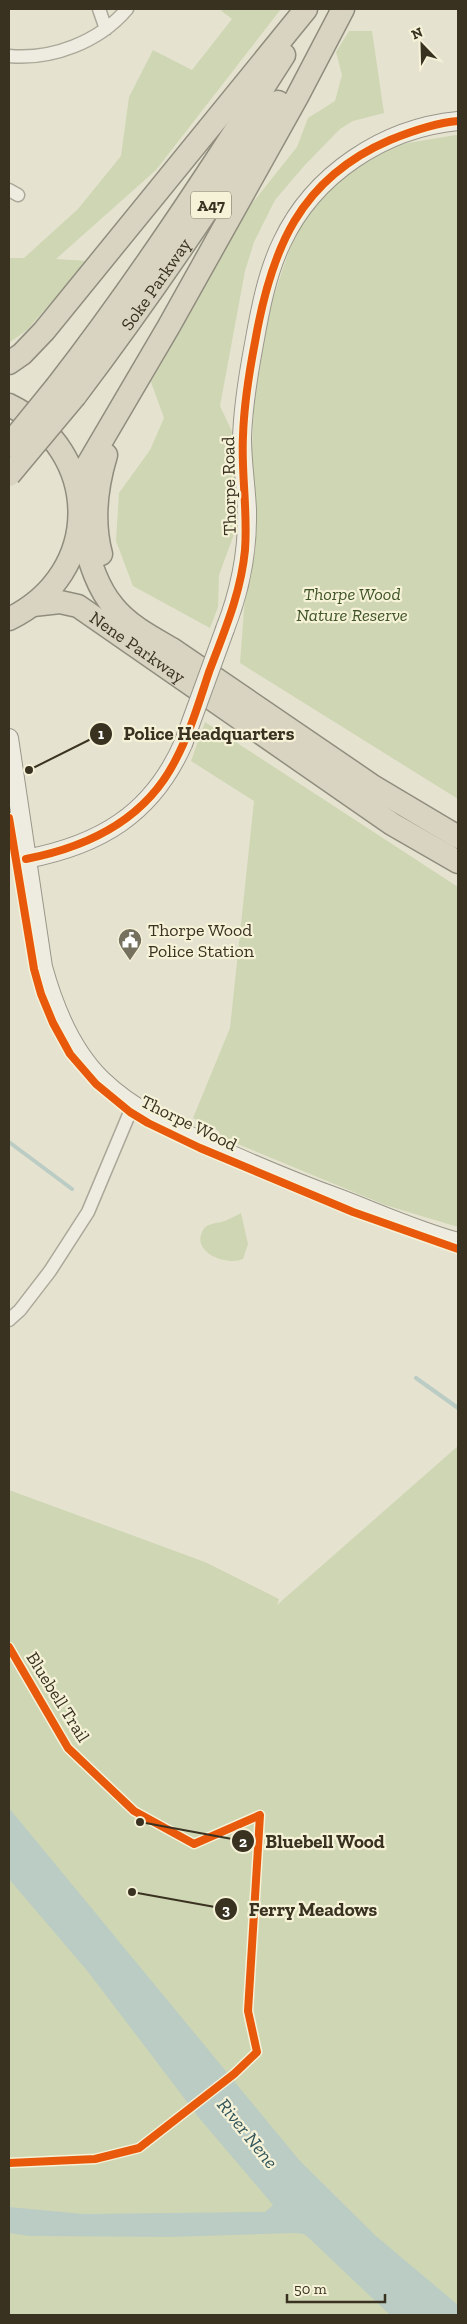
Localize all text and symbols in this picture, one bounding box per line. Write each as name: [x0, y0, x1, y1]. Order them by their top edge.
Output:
north arrow: [397, 20, 447, 70]
text: N: [409, 23, 426, 43]
road number: A47: [191, 192, 231, 218]
street label: Soke Parkway: [116, 233, 196, 335]
street label: Thorpe Road: [217, 436, 241, 536]
park label: Thorpe Wood Nature Reserve: [296, 583, 408, 626]
street label: Nene Parkway: [85, 607, 190, 689]
callout: Police Headquarters: [88, 717, 304, 751]
text: Police Headquarters: [124, 722, 295, 745]
text: 1: [98, 725, 104, 743]
place label: Thorpe Wood Police Station: [148, 919, 255, 962]
public building icon: Thorpe Wood Police Station: [117, 927, 143, 961]
street label: Thorpe Wood: [137, 1090, 241, 1156]
street label: Bluebell Trail: [22, 1648, 95, 1746]
callout: Bluebell Wood: [230, 1824, 395, 1858]
text: Bluebell Wood: [265, 1830, 385, 1853]
text: 2: [239, 1833, 247, 1851]
callout: Ferry Meadows: [214, 1892, 388, 1926]
text: Ferry Meadows: [249, 1898, 378, 1921]
text: 3: [222, 1901, 230, 1919]
water label: River Nene: [212, 2094, 283, 2173]
scale bar: [287, 2272, 384, 2304]
text: 50 m: [294, 2280, 327, 2298]

